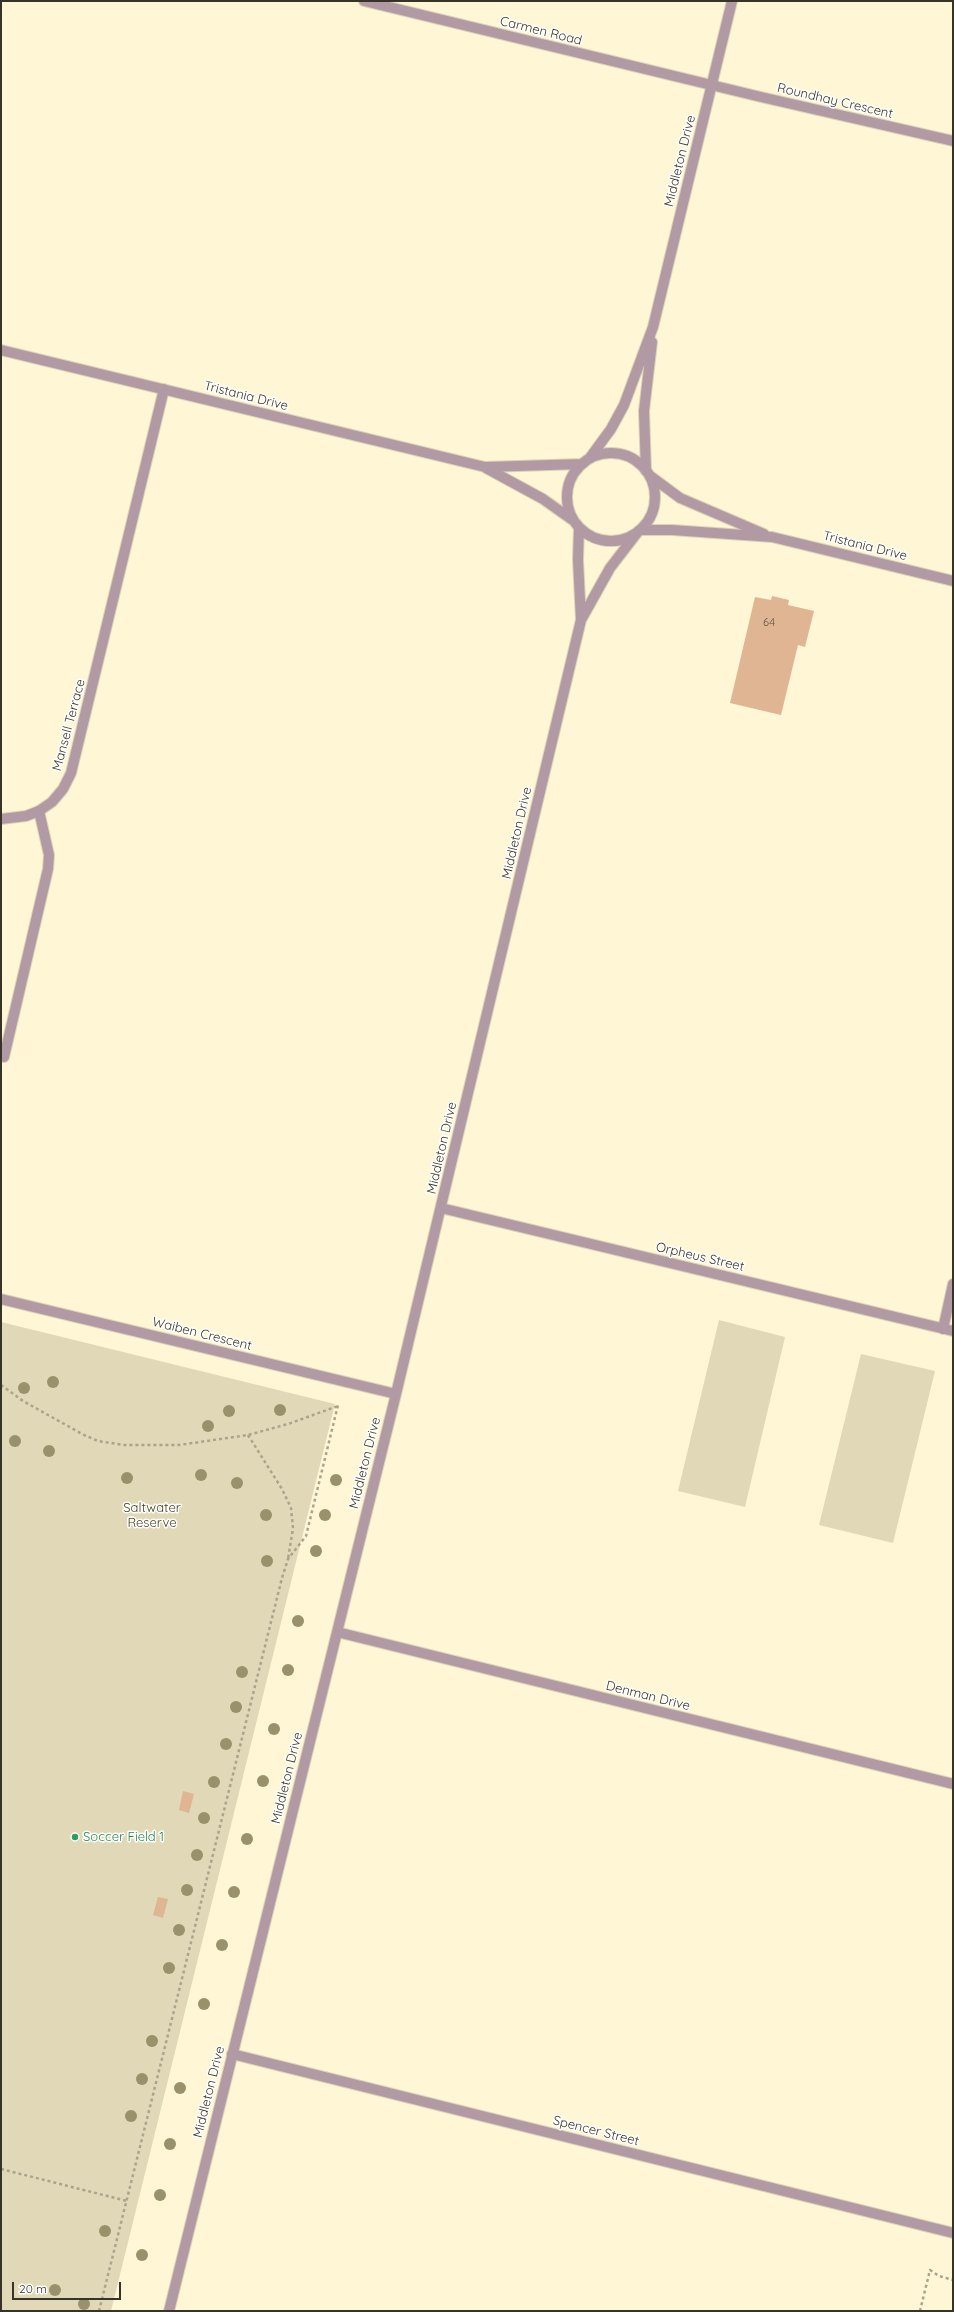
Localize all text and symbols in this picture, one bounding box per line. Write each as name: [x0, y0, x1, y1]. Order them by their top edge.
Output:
street label: Carmen Road: [498, 13, 584, 49]
street label: Roundhay Crescent: [776, 80, 894, 122]
street label: Middleton Drive: [661, 113, 699, 209]
street label: Tristania Drive: [202, 378, 290, 414]
street label: Tristania Drive: [821, 528, 909, 564]
house number: 64: [763, 616, 775, 630]
street label: Mansell Terrace: [49, 677, 89, 773]
street label: Middleton Drive: [499, 785, 535, 881]
street label: Middleton Drive: [424, 1100, 460, 1196]
street label: Orpheus Street: [654, 1239, 746, 1275]
street label: Waiben Crescent: [151, 1314, 253, 1354]
street label: Middleton Drive: [346, 1415, 384, 1511]
park label: Saltwater Reserve: [123, 1500, 181, 1531]
street label: Denman Drive: [604, 1678, 692, 1714]
street label: Middleton Drive: [268, 1730, 306, 1826]
place label: Soccer Field 1: [83, 1829, 164, 1845]
marker: Soccer Field 1: [70, 1832, 80, 1842]
street label: Middleton Drive: [190, 2044, 228, 2140]
street label: Spencer Street: [551, 2113, 641, 2149]
scale bar: [14, 2274, 123, 2300]
text: 20 m: [19, 2281, 47, 2296]

